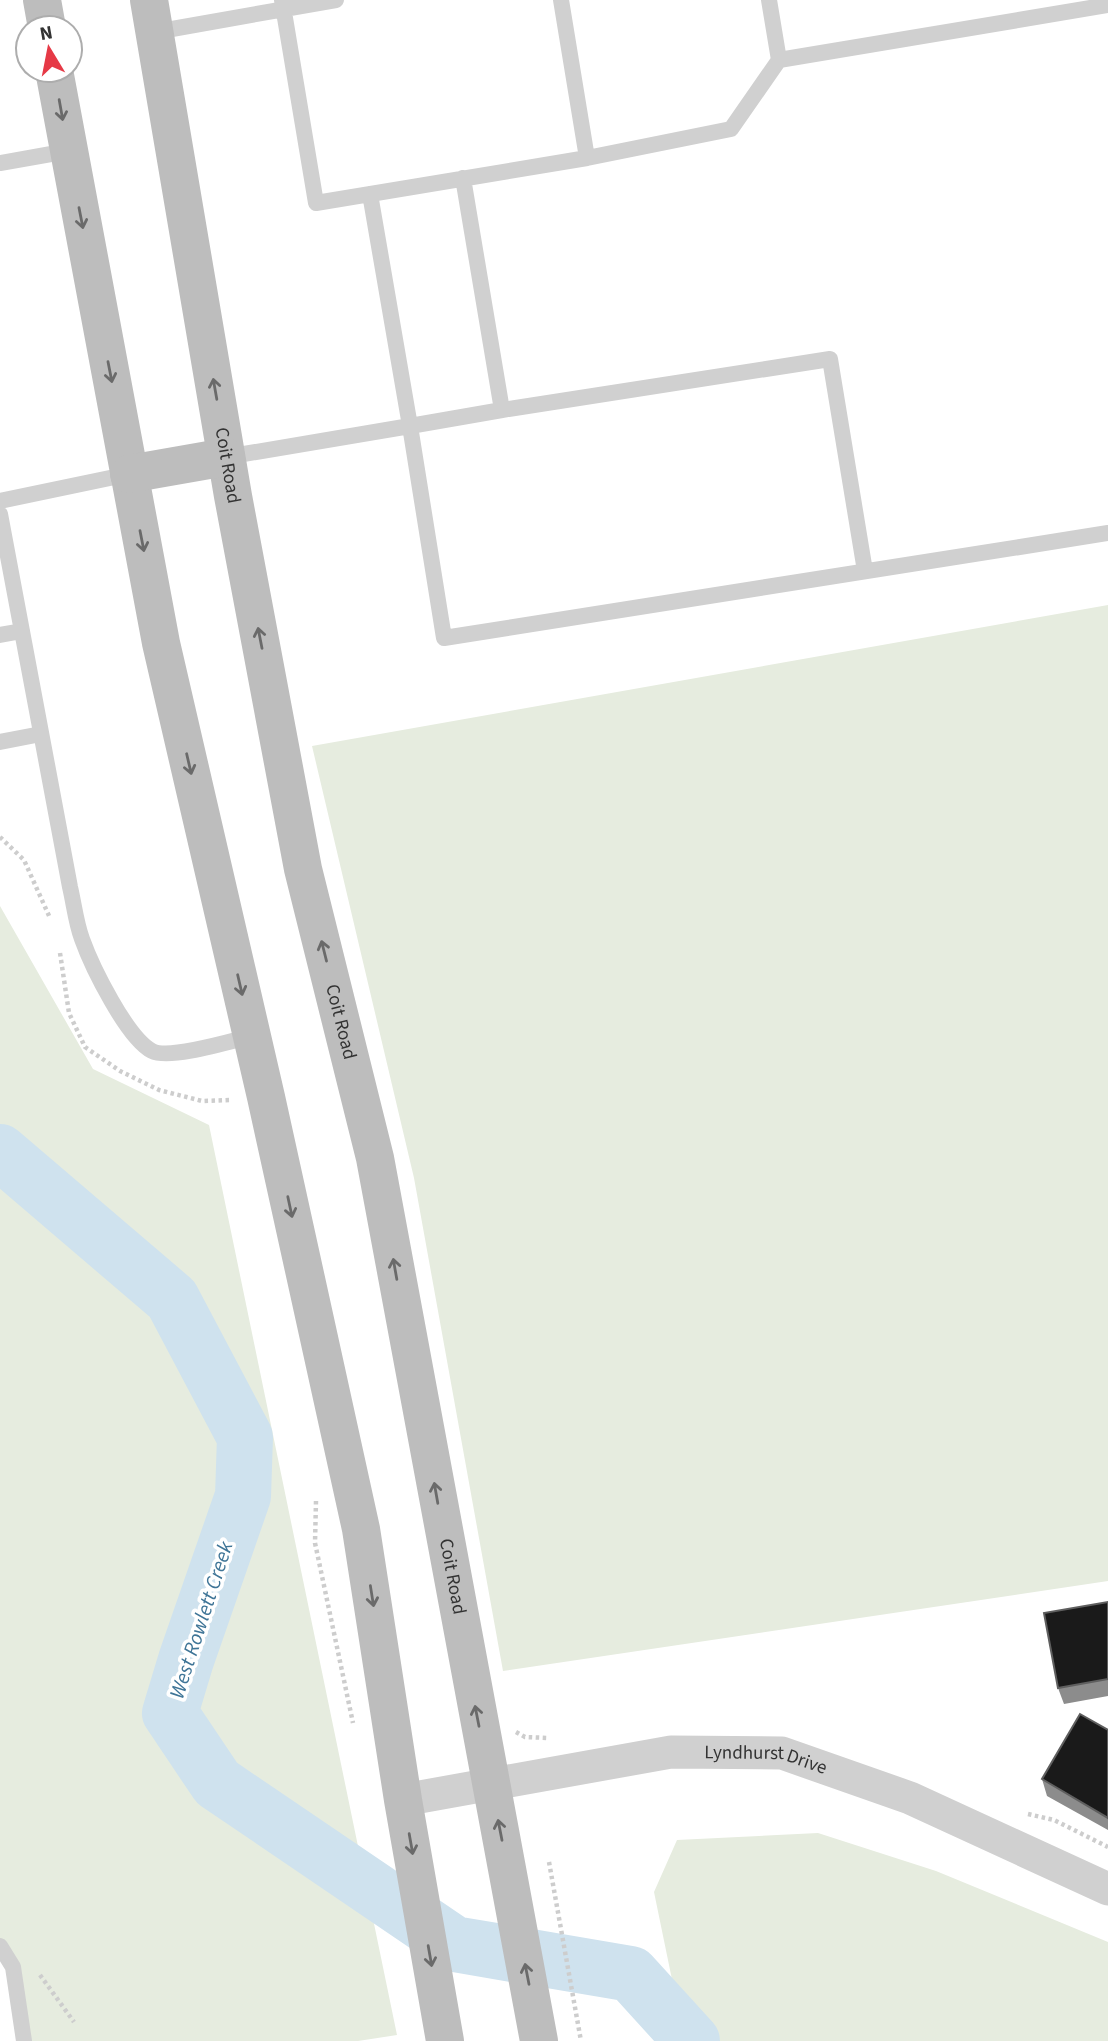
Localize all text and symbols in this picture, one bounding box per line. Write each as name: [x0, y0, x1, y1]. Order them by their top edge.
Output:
north arrow: [14, 14, 84, 84]
text: N: [38, 19, 55, 48]
one-way arrow: [55, 99, 68, 121]
one-way arrow: [74, 206, 88, 229]
one-way arrow: [104, 360, 117, 383]
one-way arrow: [208, 378, 221, 401]
street label: Coit Road: [208, 425, 248, 506]
one-way arrow: [136, 529, 149, 552]
one-way arrow: [252, 627, 266, 650]
one-way arrow: [183, 752, 196, 775]
one-way arrow: [317, 940, 330, 963]
one-way arrow: [234, 974, 247, 996]
street label: Coit Road: [319, 981, 363, 1062]
one-way arrow: [284, 1195, 298, 1218]
one-way arrow: [388, 1258, 402, 1281]
one-way arrow: [429, 1482, 443, 1505]
street label: Coit Road: [432, 1536, 473, 1617]
water label: West Rowlett Creek: [161, 1537, 241, 1702]
one-way arrow: [366, 1584, 379, 1607]
one-way arrow: [470, 1705, 484, 1728]
street label: Lyndhurst Drive: [704, 1739, 831, 1781]
one-way arrow: [492, 1819, 506, 1842]
one-way arrow: [405, 1832, 418, 1855]
one-way arrow: [424, 1944, 437, 1967]
one-way arrow: [520, 1963, 533, 1986]

